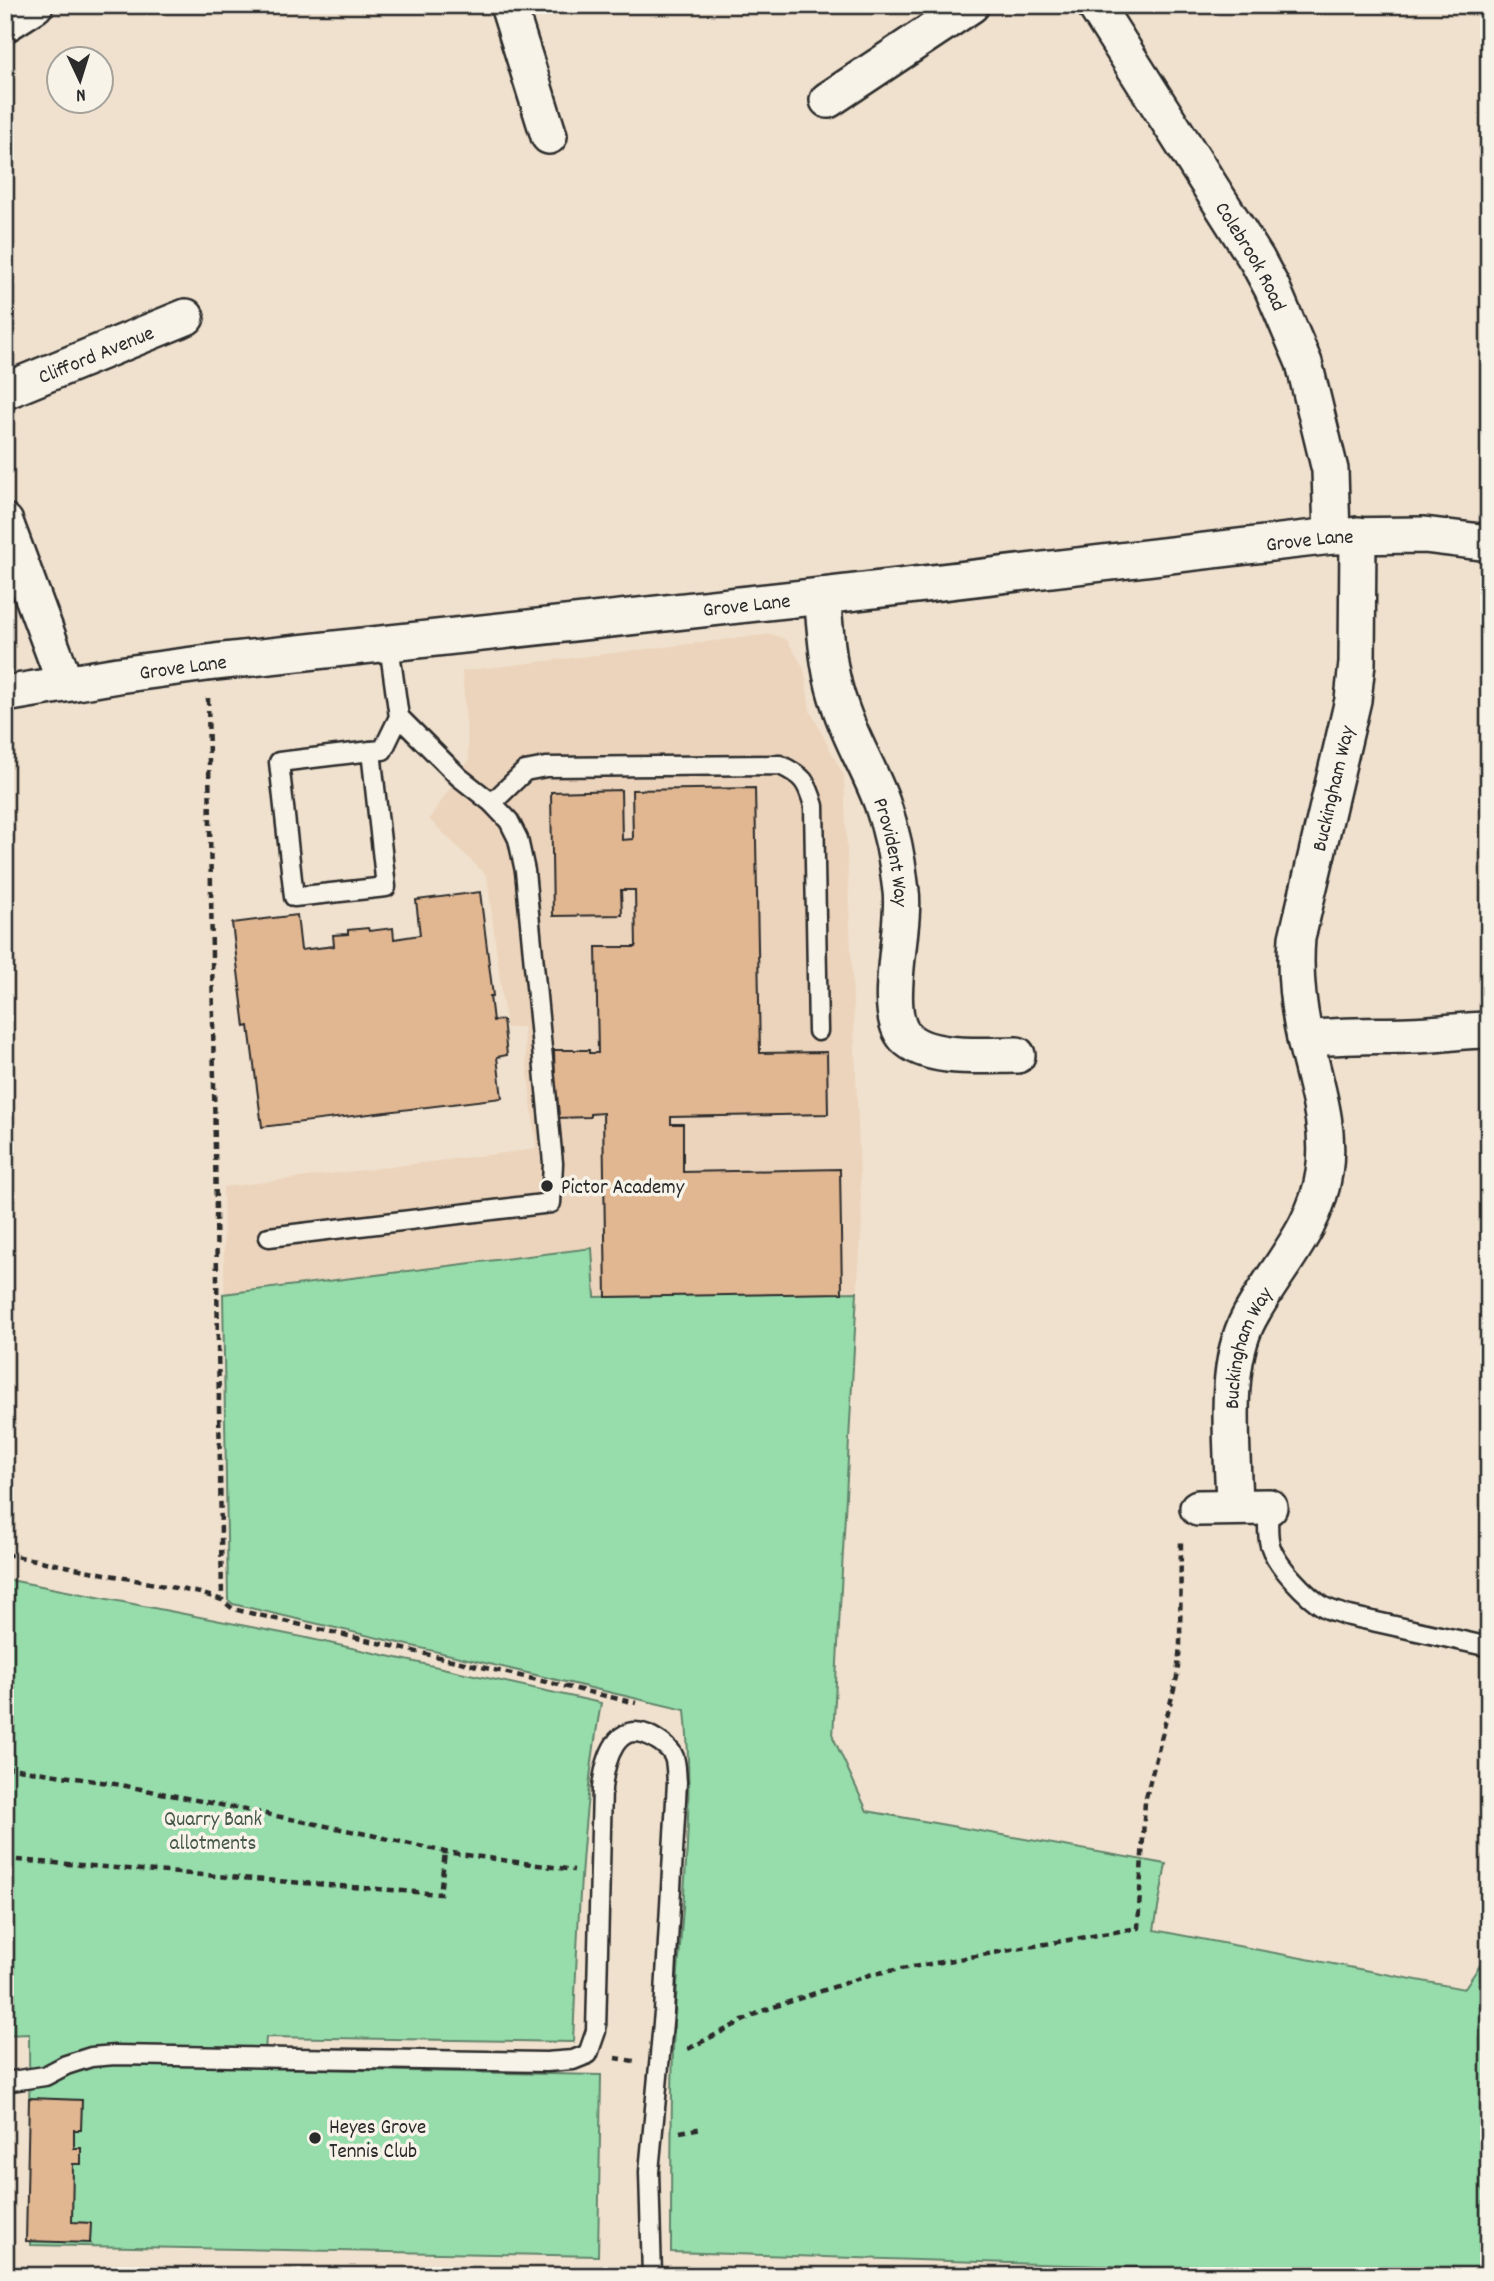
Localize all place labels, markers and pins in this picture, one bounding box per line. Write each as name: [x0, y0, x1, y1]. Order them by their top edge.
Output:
place label: Pictor Academy: [561, 1174, 685, 1204]
marker: Pictor Academy: [539, 1178, 555, 1194]
place label: Heyes Grove Tennis Club: [329, 2114, 426, 2168]
marker: Heyes Grove Tennis Club: [307, 2130, 323, 2146]

